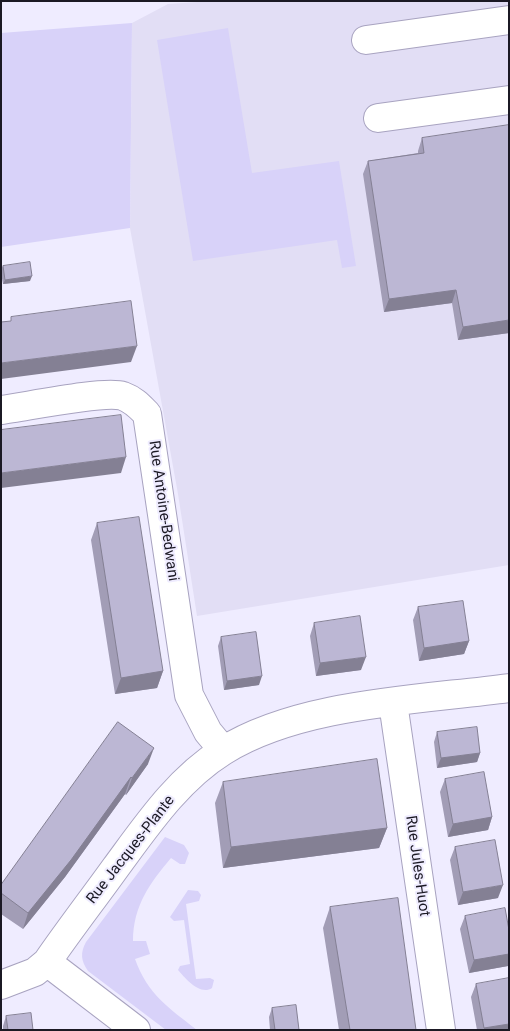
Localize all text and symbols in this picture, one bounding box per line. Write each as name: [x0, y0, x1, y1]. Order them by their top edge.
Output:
street label: Rue Antoine-Bedwani: [144, 440, 182, 582]
street label: Rue Jacques-Plante: [83, 792, 179, 908]
street label: Rue Jules-Huot: [401, 814, 433, 918]

